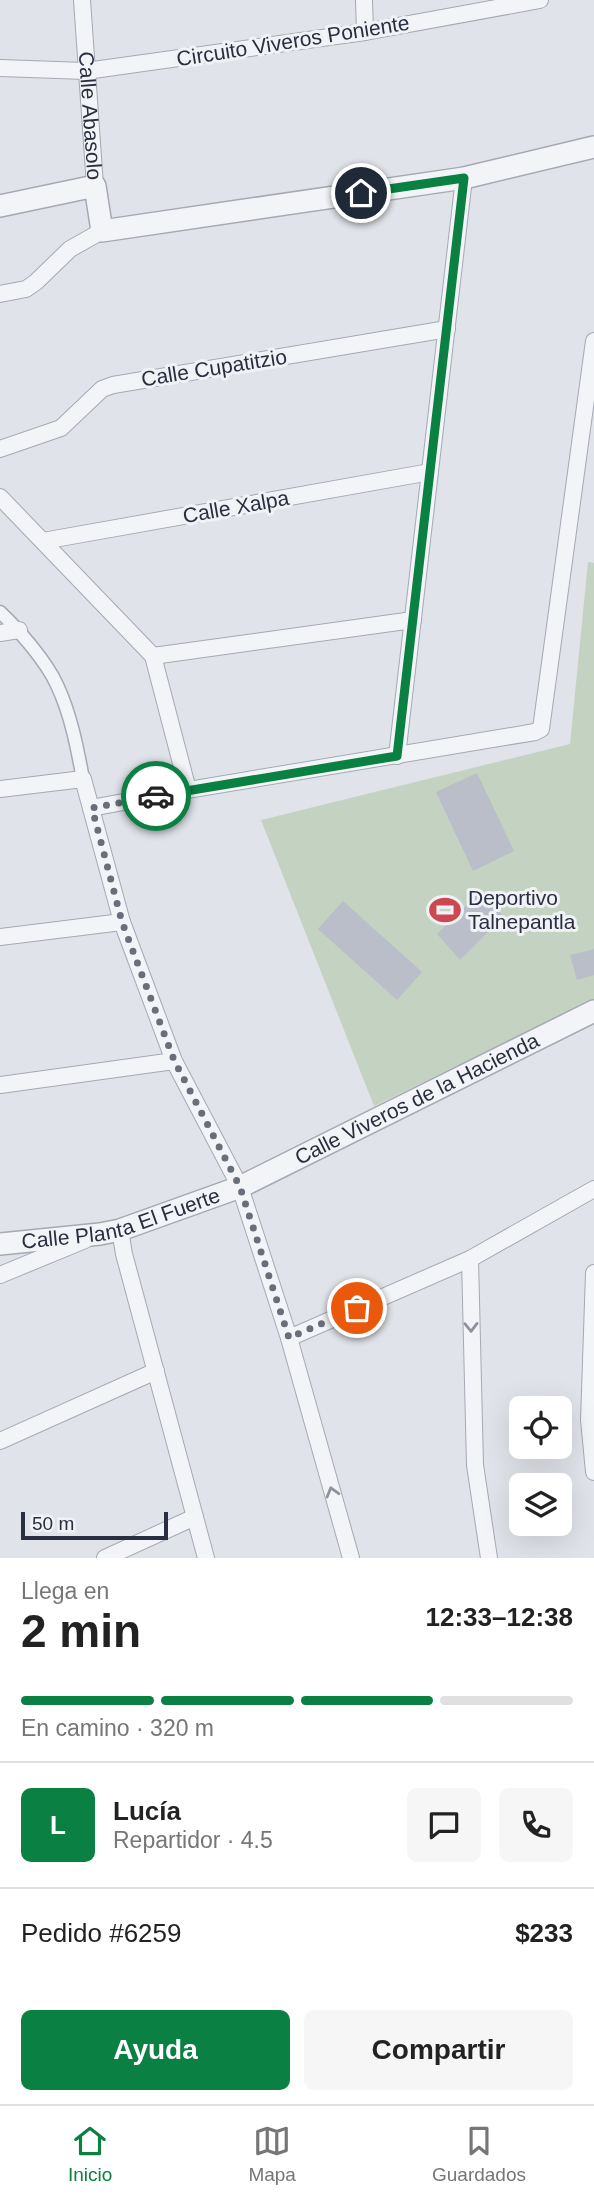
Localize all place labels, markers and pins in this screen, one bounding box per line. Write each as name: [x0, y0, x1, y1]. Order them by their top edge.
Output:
pin: [331, 163, 391, 223]
place label: Deportivo Talnepantla: [468, 886, 576, 933]
sports icon: Deportivo Talnepantla: [428, 893, 462, 927]
pin: [327, 1278, 387, 1338]

